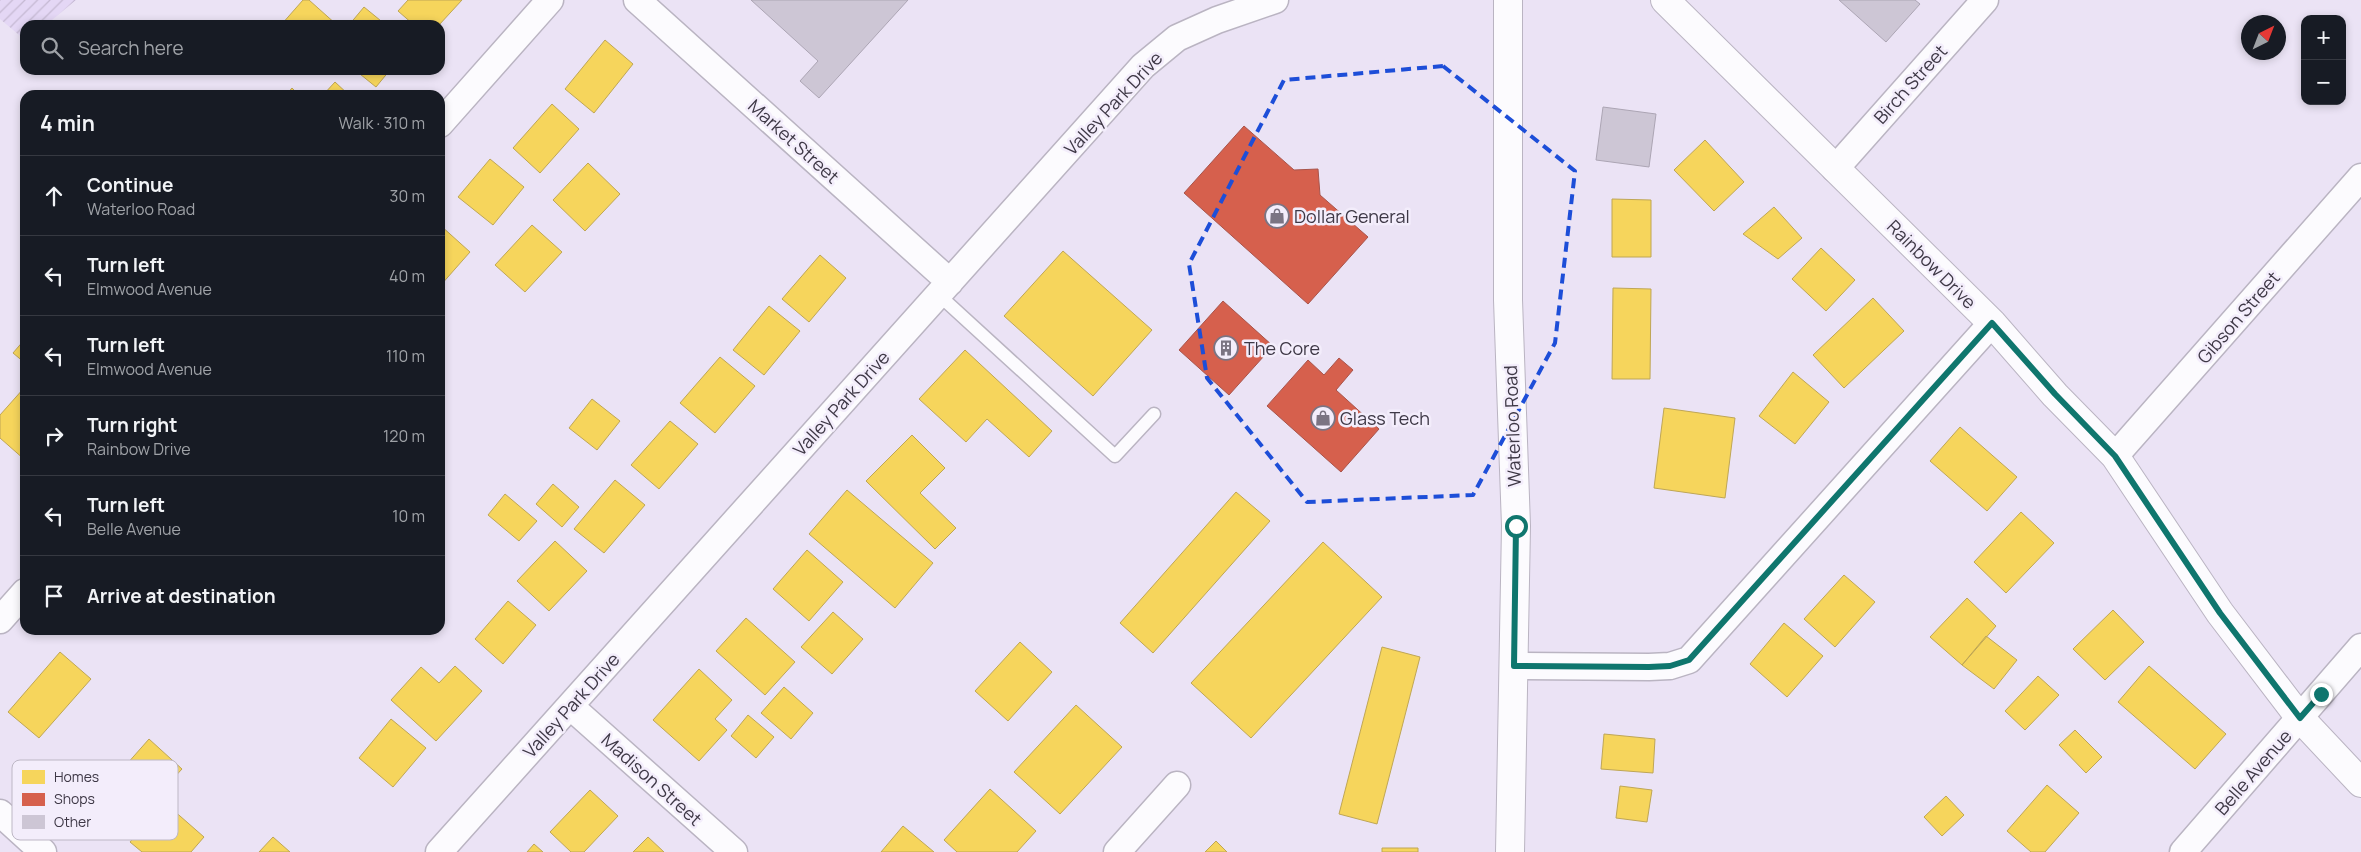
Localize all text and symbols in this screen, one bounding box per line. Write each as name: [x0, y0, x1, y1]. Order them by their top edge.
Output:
north arrow: [2241, 15, 2286, 60]
map controls: [2301, 15, 2346, 105]
button: +: [2301, 15, 2346, 60]
search box: [20, 20, 445, 75]
icon: search: [38, 34, 66, 62]
text: Search here: [78, 35, 184, 61]
street label: Birch Street: [1868, 39, 1952, 129]
street label: Valley Park Drive: [1059, 46, 1167, 160]
button: −: [2301, 60, 2346, 105]
street label: Market Street: [743, 94, 845, 188]
text: 4 min: [40, 109, 95, 137]
text: Walk · 310 m: [339, 112, 425, 134]
text: Continue: [87, 172, 173, 198]
icon: ahead: [40, 182, 68, 210]
text: 30 m: [390, 185, 425, 207]
text: Waterloo Road: [87, 198, 195, 220]
shop icon: Dollar General: [1264, 203, 1290, 229]
place label: Dollar General: [1294, 204, 1410, 228]
street label: Rainbow Drive: [1882, 214, 1982, 314]
text: Turn left: [87, 252, 165, 278]
icon: left: [40, 262, 68, 290]
text: 40 m: [389, 265, 425, 287]
street label: Gibson Street: [2191, 266, 2285, 368]
text: Elmwood Avenue: [87, 278, 212, 300]
text: Turn left: [87, 332, 165, 358]
building icon: The Core: [1213, 335, 1239, 361]
place label: The Core: [1244, 336, 1320, 360]
icon: left: [40, 342, 68, 370]
text: 110 m: [386, 345, 425, 367]
street label: Valley Park Drive: [787, 345, 895, 461]
text: Elmwood Avenue: [87, 358, 212, 380]
street label: Waterloo Road: [1498, 365, 1526, 487]
shop icon: Glass Tech: [1310, 405, 1336, 431]
place label: Glass Tech: [1340, 406, 1430, 430]
text: Turn right: [87, 412, 177, 438]
icon: right: [40, 422, 68, 450]
text: 120 m: [383, 425, 425, 447]
text: Rainbow Drive: [87, 438, 191, 460]
text: Turn left: [87, 492, 165, 518]
icon: left: [40, 502, 68, 530]
text: 10 m: [392, 505, 425, 527]
route start: [1505, 515, 1528, 538]
text: Belle Avenue: [87, 518, 181, 540]
icon: arrive: [40, 582, 68, 610]
text: Arrive at destination: [87, 583, 276, 609]
street label: Valley Park Drive: [517, 647, 625, 763]
route end: [2310, 683, 2333, 706]
street label: Belle Avenue: [2209, 724, 2297, 820]
street label: Madison Street: [597, 728, 707, 830]
legend: [12, 760, 178, 840]
text: Homes: [54, 767, 99, 786]
text: Shops: [54, 789, 95, 808]
text: Other: [54, 812, 91, 831]

